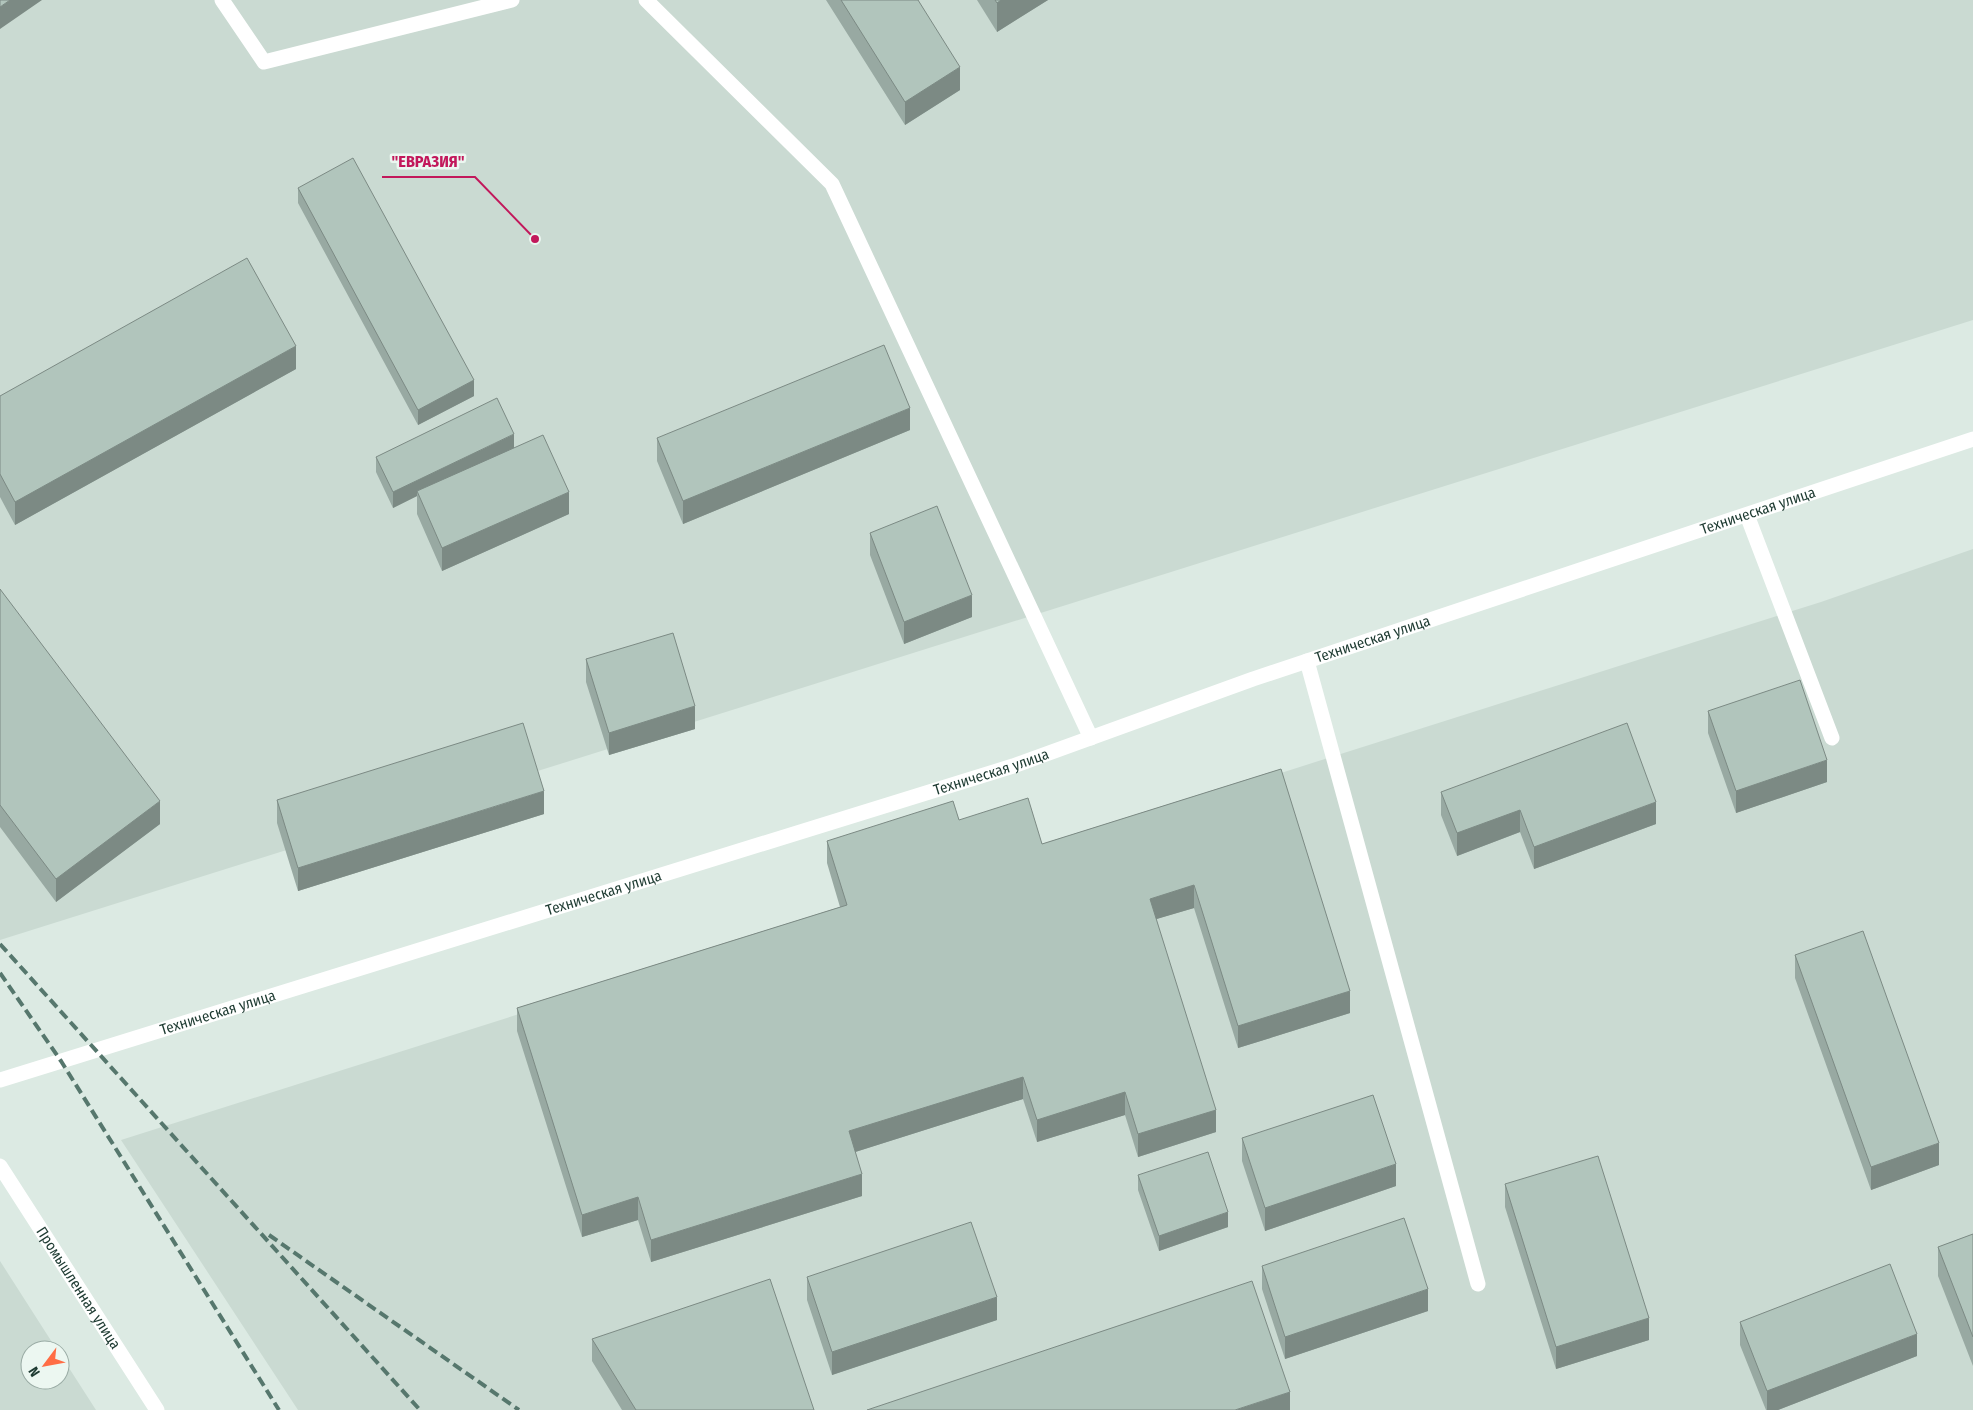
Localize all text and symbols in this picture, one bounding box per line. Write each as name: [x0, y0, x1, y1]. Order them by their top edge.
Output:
callout: "ЕВРАЗИЯ": [382, 146, 475, 177]
text: "ЕВРАЗИЯ": [392, 152, 465, 171]
street label: Техническая улица: [1698, 483, 1818, 538]
street label: Техническая улица: [1313, 612, 1432, 667]
street label: Техническая улица: [931, 745, 1051, 799]
street label: Техническая улица: [544, 867, 664, 919]
street label: Техническая улица: [158, 986, 278, 1039]
street label: Промышленная улица: [33, 1223, 124, 1352]
north arrow: [20, 1340, 70, 1390]
text: N: [25, 1364, 44, 1380]

